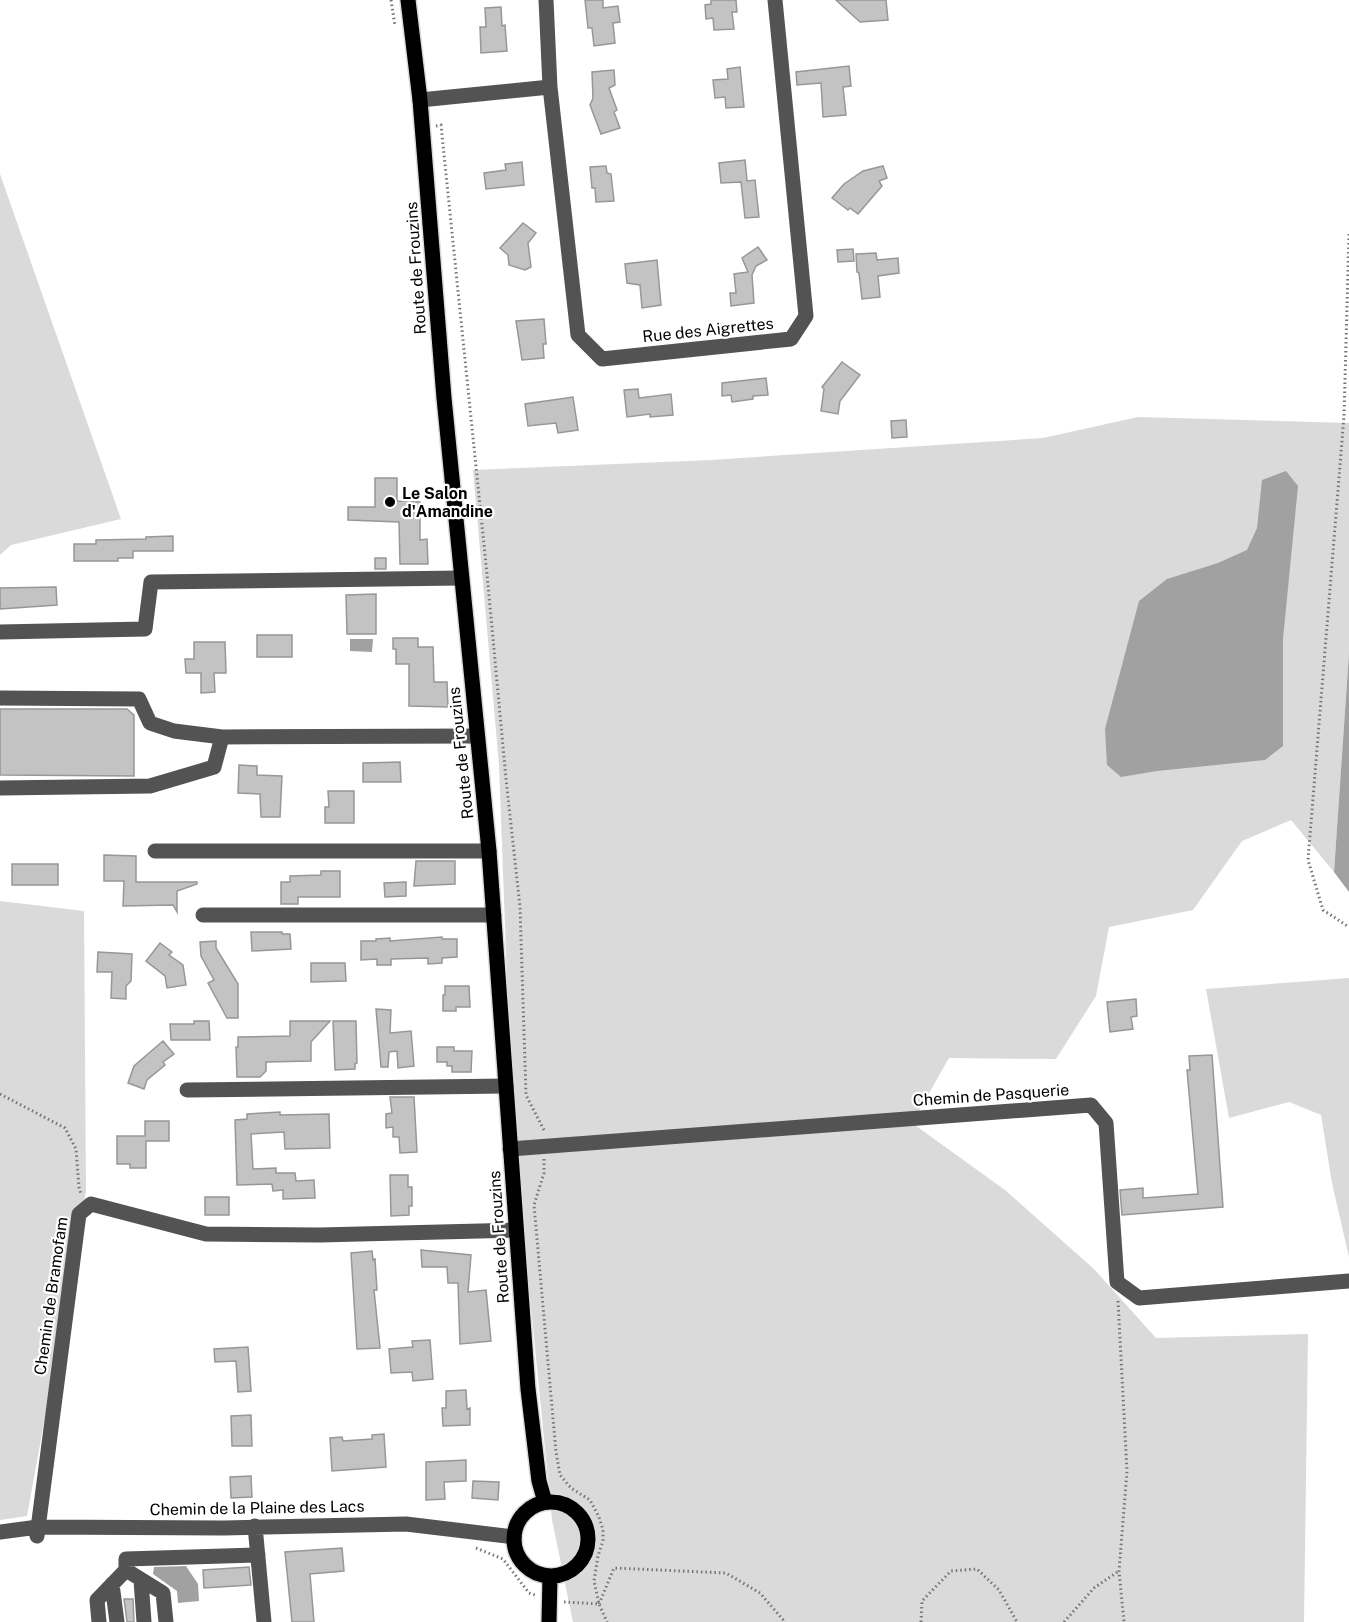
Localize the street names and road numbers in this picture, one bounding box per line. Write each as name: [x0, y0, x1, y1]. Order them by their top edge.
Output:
street label: Route de Frouzins: [402, 201, 430, 335]
street label: Rue des Aigrettes: [642, 314, 774, 346]
street label: Route de Frouzins: [445, 686, 477, 820]
street label: Chemin de Pasquerie: [912, 1080, 1070, 1110]
street label: Route de Frouzins: [485, 1170, 513, 1304]
street label: Chemin de Bramofam: [30, 1216, 72, 1376]
street label: Chemin de la Plaine des Lacs: [149, 1497, 365, 1519]

